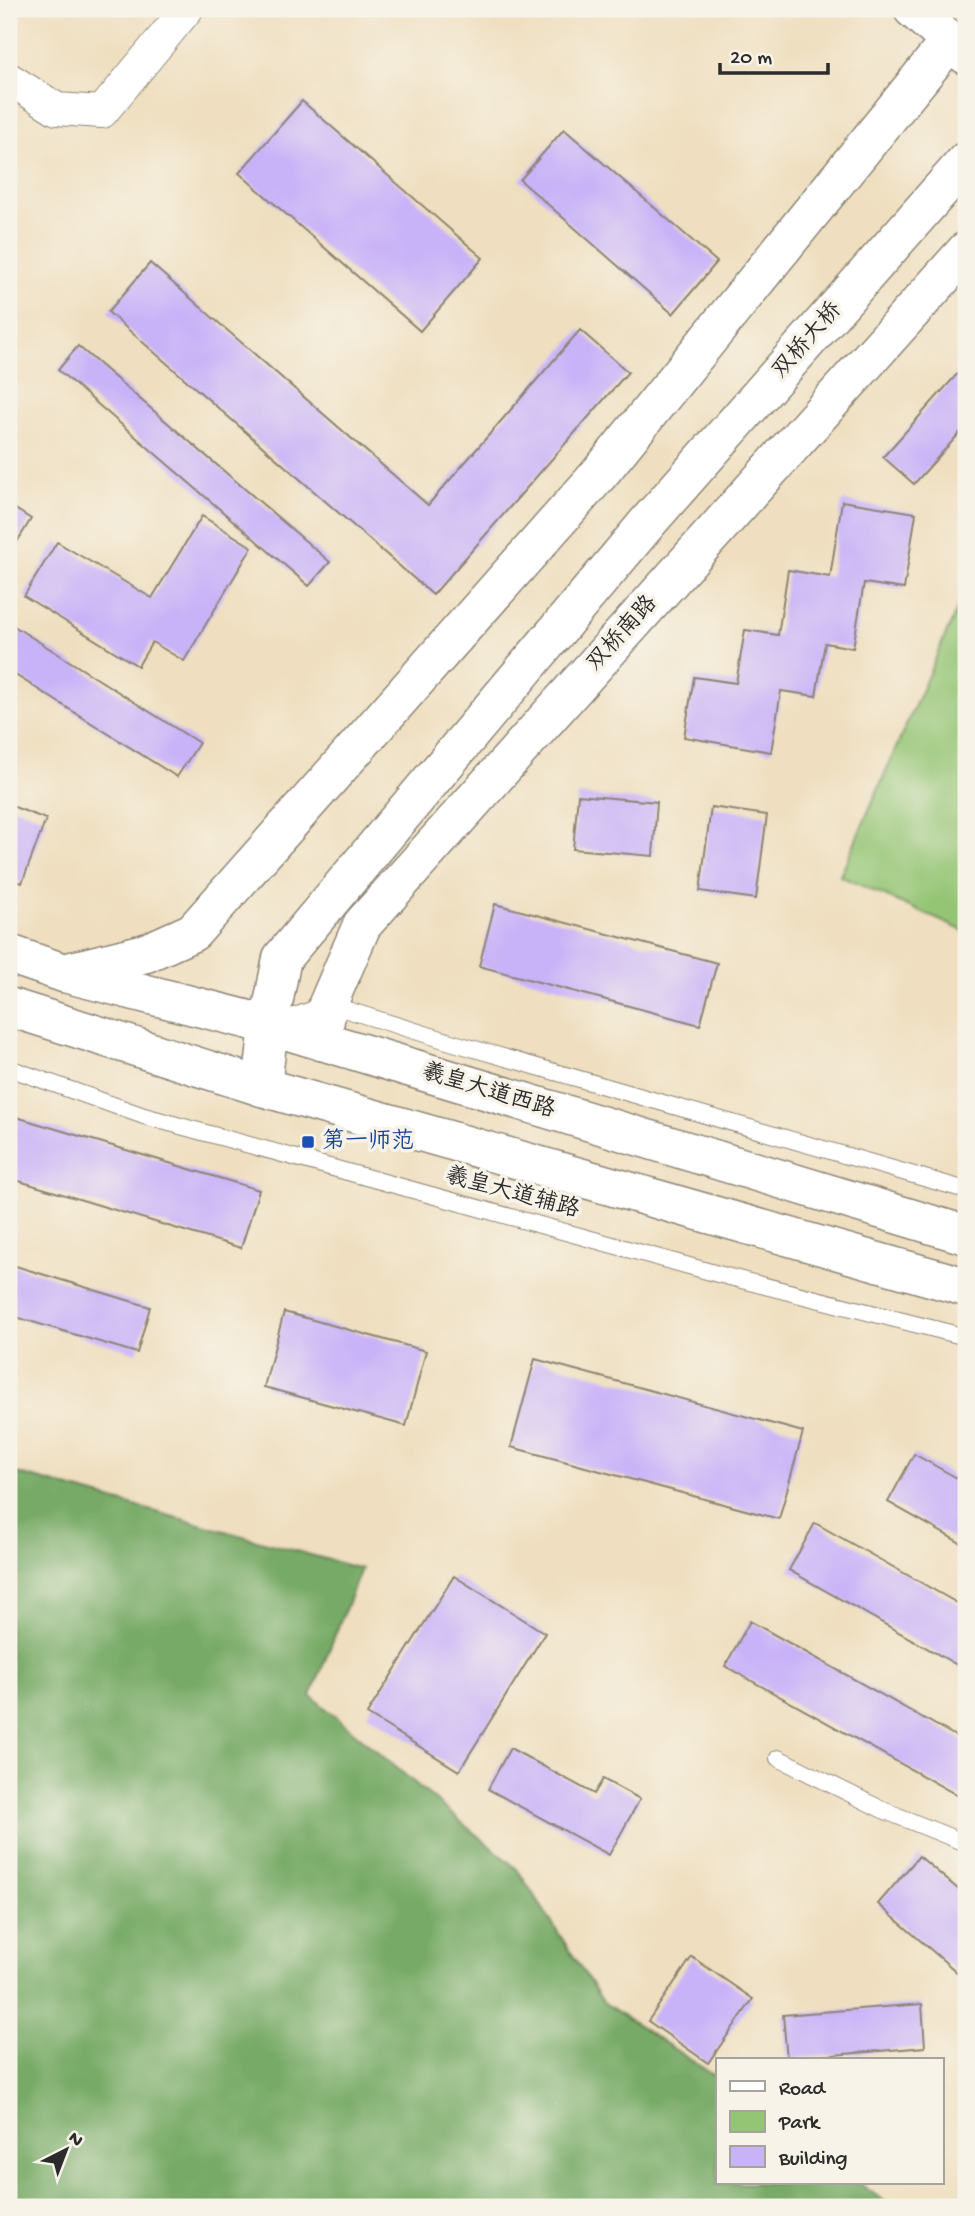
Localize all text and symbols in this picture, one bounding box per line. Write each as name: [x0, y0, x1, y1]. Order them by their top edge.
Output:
scale bar: [720, 32, 828, 76]
text: 20 m: [730, 47, 772, 72]
street label: 双桥大桥: [767, 297, 848, 385]
street label: 双桥南路: [581, 590, 664, 677]
street label: 羲皇大道西路: [418, 1058, 558, 1125]
place label: 第一师范: [322, 1128, 414, 1156]
marker: 第一师范: [300, 1134, 316, 1150]
street label: 羲皇大道辅路: [442, 1162, 582, 1225]
legend: [716, 2058, 944, 2184]
text: Road: [779, 2078, 827, 2103]
text: Park: [778, 2112, 822, 2137]
north arrow: [32, 2114, 102, 2184]
text: N: [63, 2127, 87, 2153]
text: Building: [778, 2148, 848, 2173]

